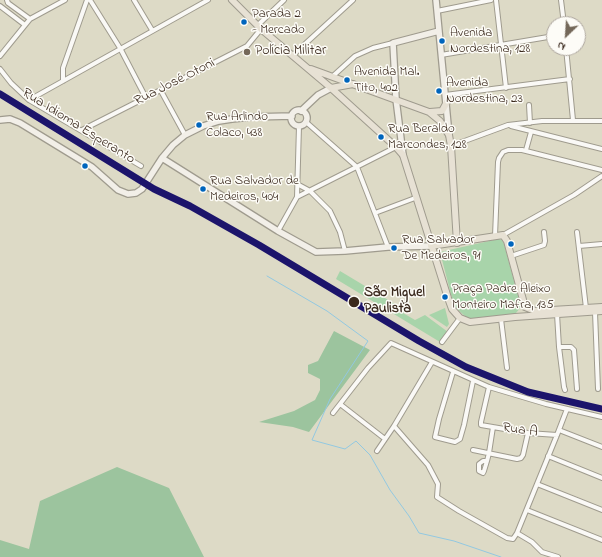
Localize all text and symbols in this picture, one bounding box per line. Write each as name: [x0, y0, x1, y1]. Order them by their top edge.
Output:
place label: Parada 2 - Mercado: [252, 7, 305, 38]
north arrow: [546, 16, 586, 56]
marker: Parada 2 - Mercado: [239, 17, 249, 27]
place label: Avenida Nordestina, 128: [450, 26, 530, 57]
marker: Avenida Nordestina, 128: [437, 36, 447, 46]
text: N: [555, 37, 568, 55]
place label: Polícia Militar: [255, 44, 326, 60]
marker: Polícia Militar: [242, 47, 252, 57]
street label: Rua José Otoni: [132, 55, 218, 111]
place label: Avenida Mal. Tito, 402: [354, 65, 419, 96]
marker: Avenida Mal. Tito, 402: [342, 75, 352, 85]
place label: Avenida Nordestina, 23: [446, 76, 523, 107]
street label: Rua Idioma Esperanto: [18, 85, 138, 169]
marker: Avenida Nordestina, 23: [434, 86, 444, 96]
place label: Rua Arlindo Colaco, 438: [206, 110, 268, 141]
marker: Rua Arlindo Colaco, 438: [194, 120, 204, 130]
place label: Rua Beraldo Marcondes, 128: [388, 122, 467, 153]
marker: Rua Beraldo Marcondes, 128: [376, 132, 386, 142]
unlabelled marker: [80, 161, 90, 171]
place label: Rua Salvador de Medeiros, 404: [210, 174, 299, 205]
marker: Rua Salvador de Medeiros, 404: [198, 184, 208, 194]
place label: Rua Salvador De Medeiros, 91: [402, 233, 481, 264]
unlabelled marker: [506, 239, 516, 249]
marker: Rua Salvador De Medeiros, 91: [389, 243, 399, 253]
place label: Praça Padre Aleixo Monteiro Mafra, 135: [452, 282, 554, 313]
place label: São Miguel Paulista: [364, 286, 425, 318]
marker: Praça Padre Aleixo Monteiro Mafra, 135: [440, 292, 450, 302]
marker: São Miguel Paulista: [347, 295, 361, 309]
street label: Rua A: [501, 420, 539, 442]

